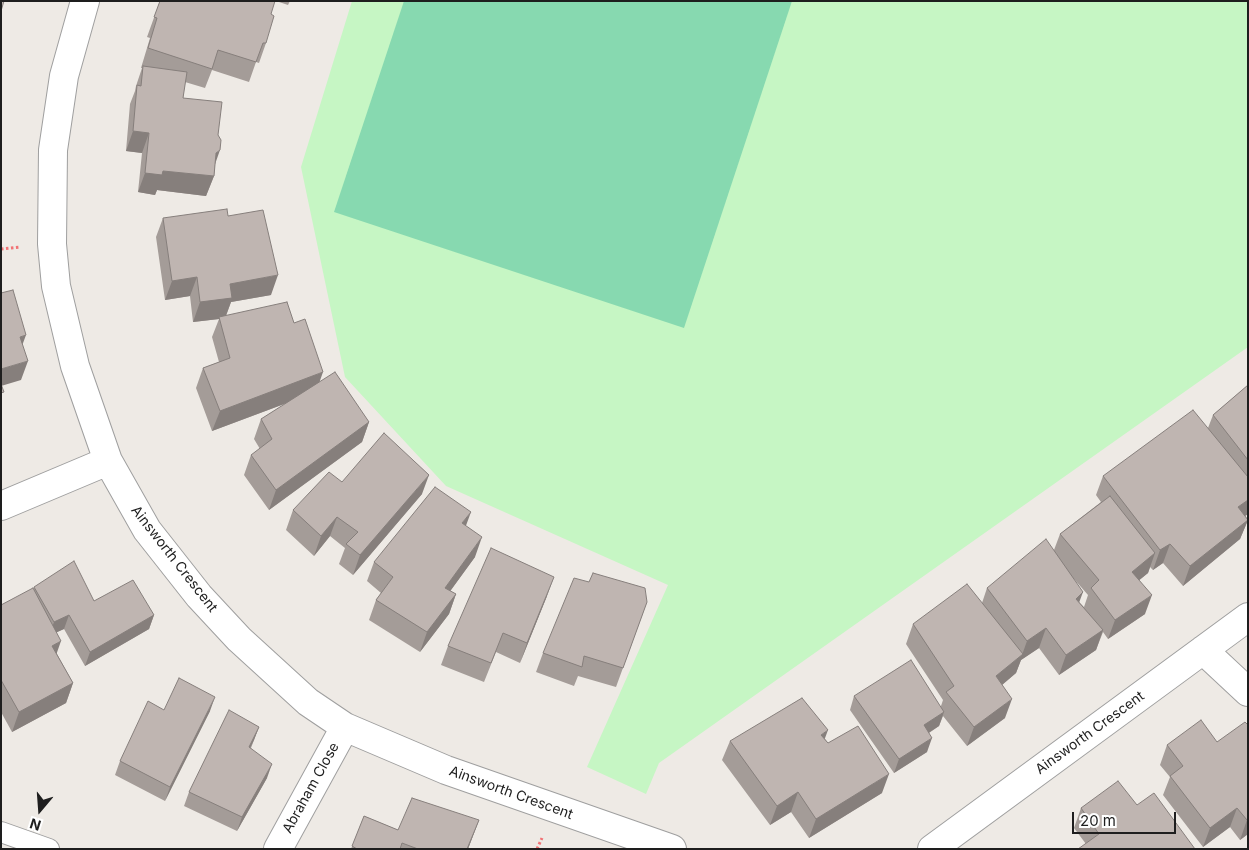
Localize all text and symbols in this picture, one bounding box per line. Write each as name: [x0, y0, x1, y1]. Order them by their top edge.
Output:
street label: Ainsworth Crescent: [127, 502, 221, 616]
street label: Ainsworth Crescent: [1032, 688, 1148, 778]
street label: Abraham Close: [279, 740, 343, 836]
street label: Ainsworth Crescent: [447, 763, 575, 823]
north arrow: [15, 785, 65, 835]
scale bar: [1074, 802, 1178, 834]
text: 20 m: [1080, 811, 1116, 830]
text: N: [28, 815, 43, 834]

